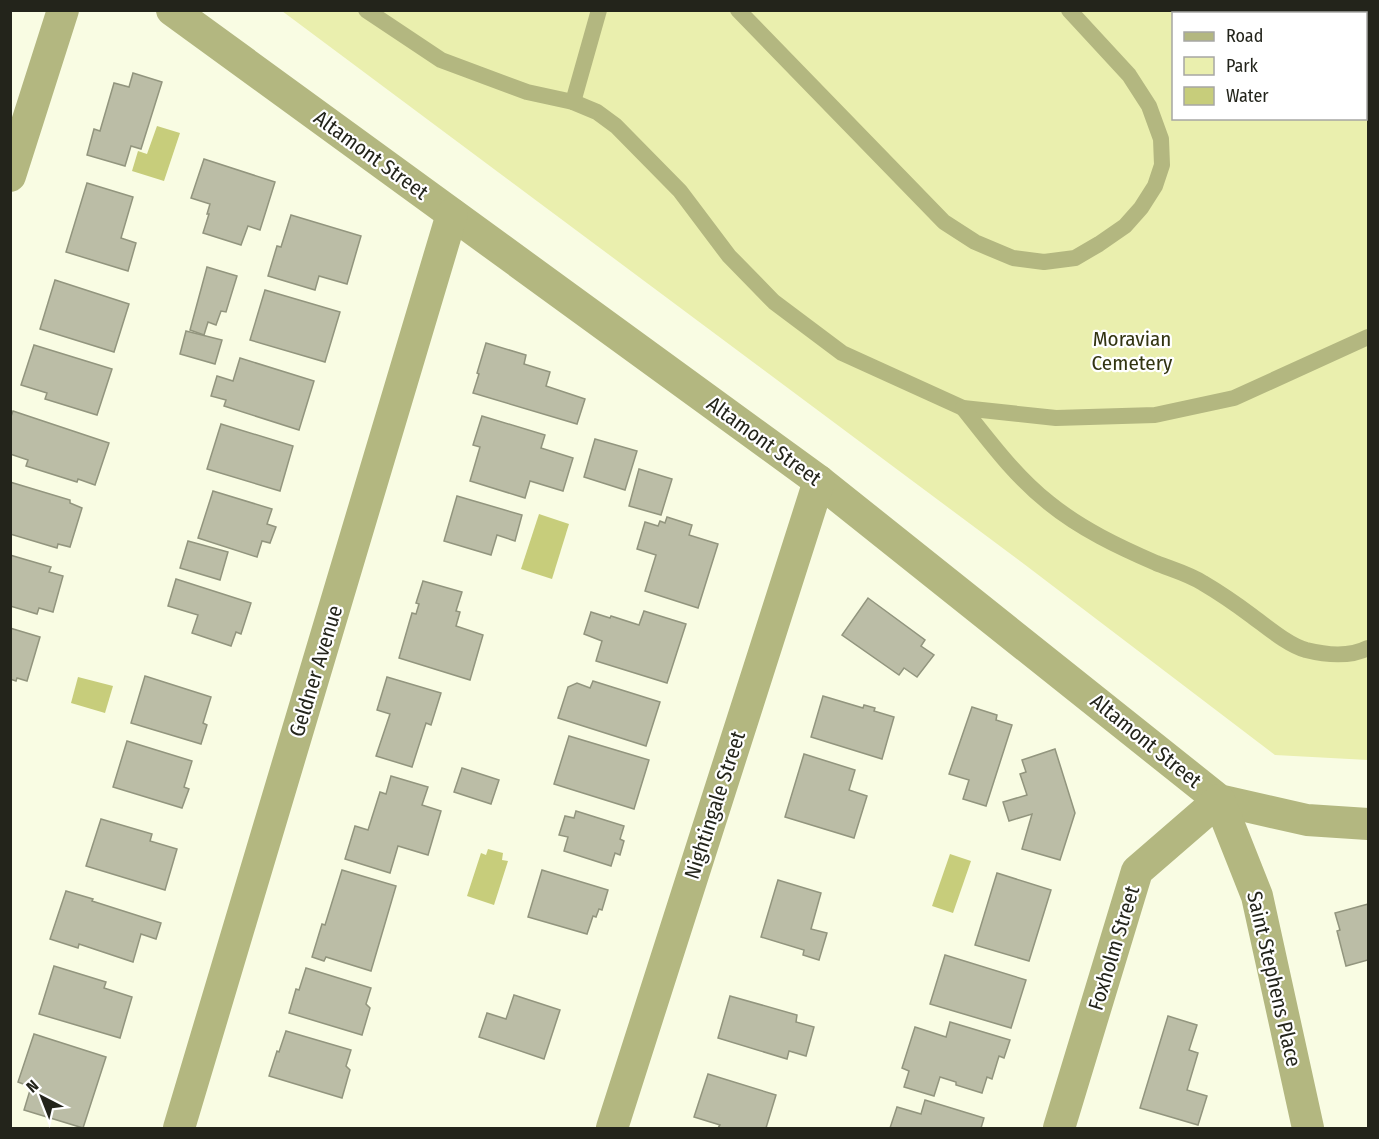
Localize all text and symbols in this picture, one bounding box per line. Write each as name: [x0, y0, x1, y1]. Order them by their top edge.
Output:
legend: [1172, 12, 1367, 120]
text: Road: [1226, 25, 1263, 47]
text: Park: [1226, 55, 1259, 77]
text: Water: [1226, 85, 1269, 107]
street label: Altamont Street: [309, 105, 433, 205]
park label: Moravian Cemetery: [1092, 326, 1173, 376]
street label: Altamont Street: [702, 391, 826, 491]
street label: Geldner Avenue: [284, 602, 348, 740]
street label: Altamont Street: [1085, 688, 1207, 794]
street label: Nightingale Street: [679, 728, 751, 882]
street label: Foxholm Street: [1083, 882, 1145, 1013]
street label: Saint Stephens Place: [1241, 889, 1307, 1069]
north arrow: [12, 1067, 72, 1127]
text: N: [22, 1076, 42, 1096]

